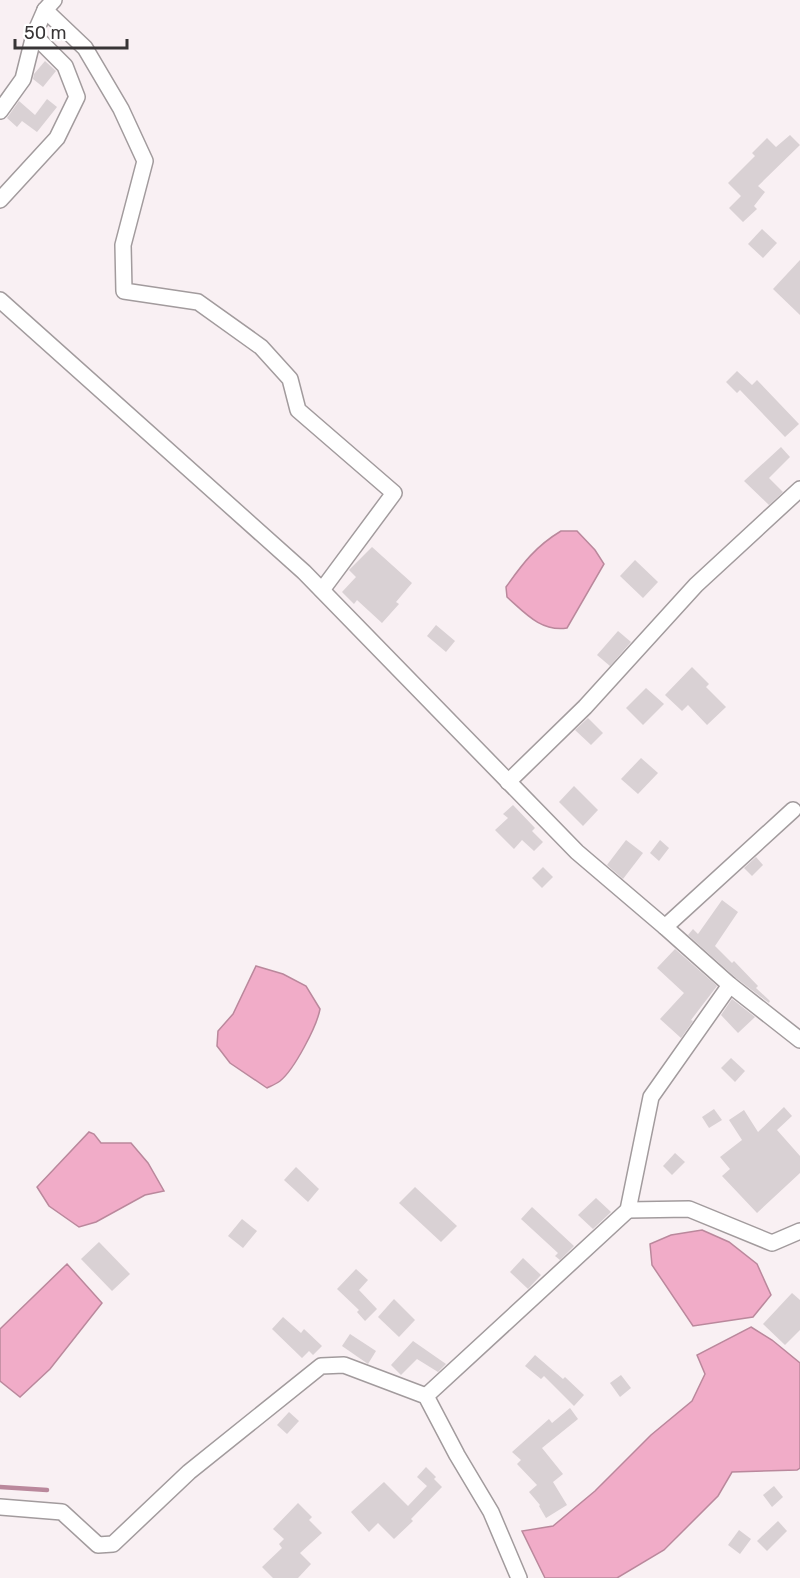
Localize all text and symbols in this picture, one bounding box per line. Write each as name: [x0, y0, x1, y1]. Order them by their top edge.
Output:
scale bar: [15, 12, 128, 50]
text: 50 m: [24, 22, 67, 44]

